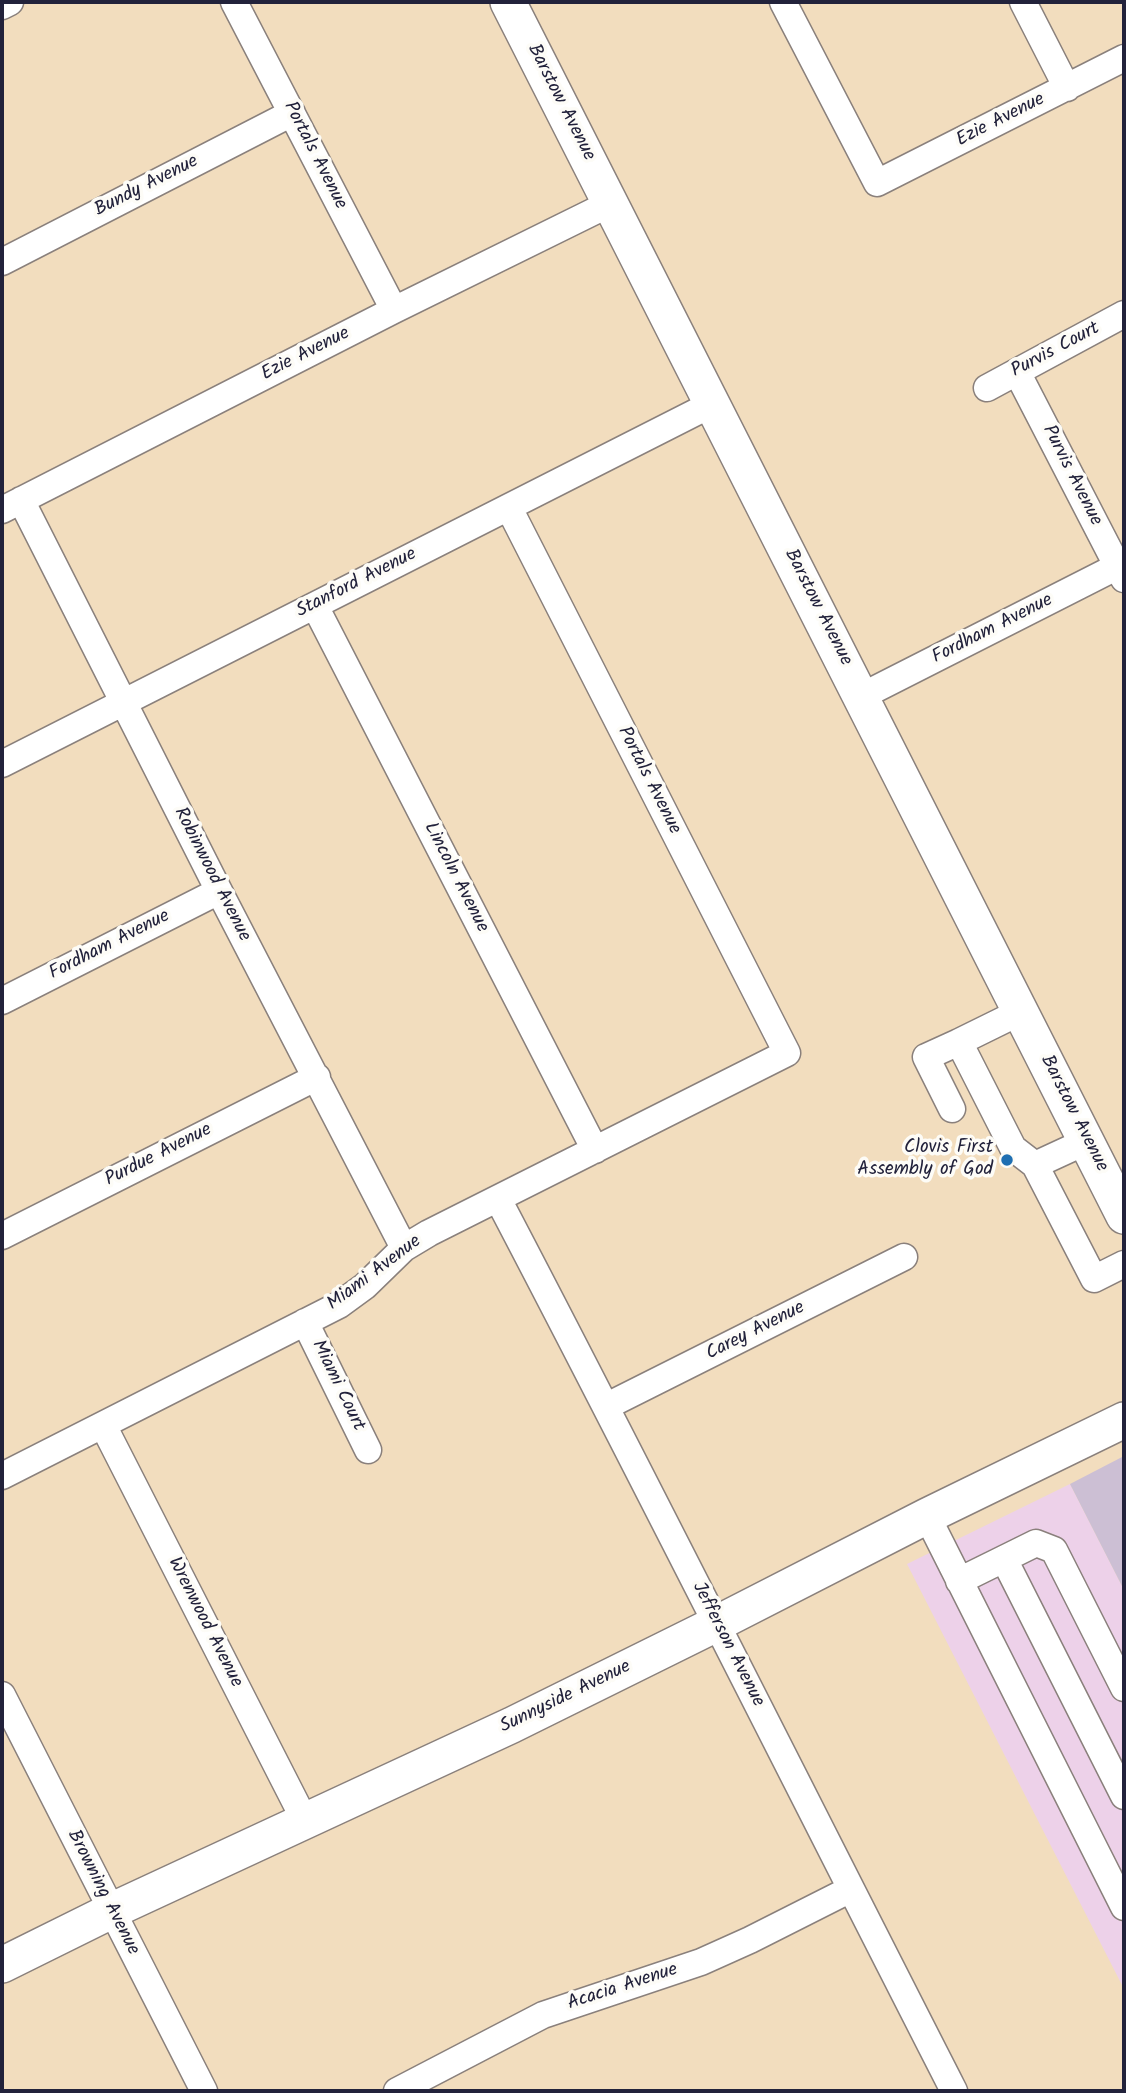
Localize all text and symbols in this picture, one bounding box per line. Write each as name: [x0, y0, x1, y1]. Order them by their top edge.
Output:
street label: Barstow Avenue: [521, 41, 599, 165]
street label: Ezie Avenue: [953, 89, 1049, 153]
street label: Portals Avenue: [277, 98, 351, 214]
street label: Bundy Avenue: [91, 151, 203, 223]
street label: Purvis Court: [1008, 318, 1104, 384]
street label: Ezie Avenue: [258, 323, 354, 387]
street label: Purvis Avenue: [1036, 422, 1106, 530]
street label: Stanford Avenue: [293, 544, 421, 624]
street label: Barstow Avenue: [778, 546, 856, 670]
street label: Fordham Avenue: [929, 590, 1057, 670]
street label: Portals Avenue: [611, 723, 685, 839]
street label: Robinwood Avenue: [167, 804, 255, 946]
street label: Lincoln Avenue: [418, 819, 492, 937]
street label: Fordham Avenue: [46, 906, 174, 986]
street label: Barstow Avenue: [1034, 1052, 1112, 1176]
street label: Purdue Avenue: [102, 1119, 216, 1193]
place label: Clovis First Assembly of God: [857, 1138, 993, 1182]
marker: Clovis First Assembly of God: [999, 1152, 1015, 1168]
street label: Miami Avenue: [324, 1231, 426, 1317]
street label: Carey Avenue: [703, 1297, 809, 1367]
street label: Miami Court: [305, 1337, 369, 1435]
street label: Wrenwood Avenue: [161, 1554, 247, 1692]
street label: Jefferson Avenue: [686, 1579, 768, 1711]
street label: Sunnyside Avenue: [497, 1656, 635, 1740]
street label: Browning Avenue: [61, 1827, 143, 1959]
street label: Acacia Avenue: [565, 1959, 681, 2017]

